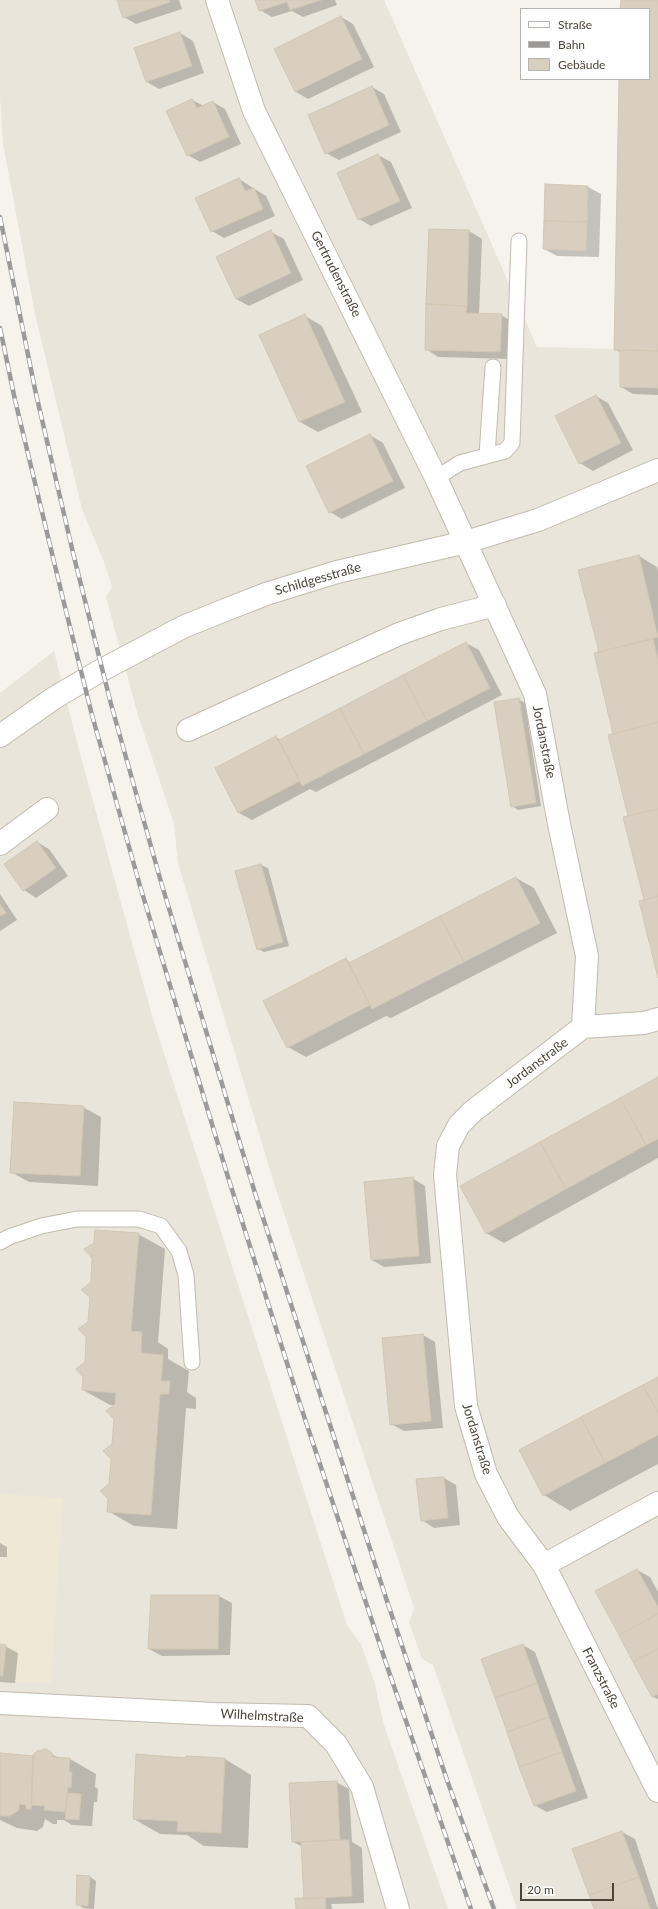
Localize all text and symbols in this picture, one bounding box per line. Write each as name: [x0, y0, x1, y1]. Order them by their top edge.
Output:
legend: [520, 8, 650, 80]
text: Straße: [558, 17, 592, 32]
text: Bahn: [558, 37, 585, 52]
text: Gebäude: [558, 57, 605, 72]
street label: Gertrudenstraße: [308, 228, 364, 320]
street label: Schildgesstraße: [273, 559, 363, 599]
street label: Jordanstraße: [529, 704, 559, 780]
street label: Jordanstraße: [503, 1035, 571, 1091]
street label: Jordanstraße: [459, 1401, 495, 1477]
street label: Franzstraße: [579, 1645, 623, 1711]
street label: Wilhelmstraße: [220, 1706, 304, 1726]
scale bar: [522, 1875, 616, 1901]
text: 20 m: [527, 1882, 554, 1897]

